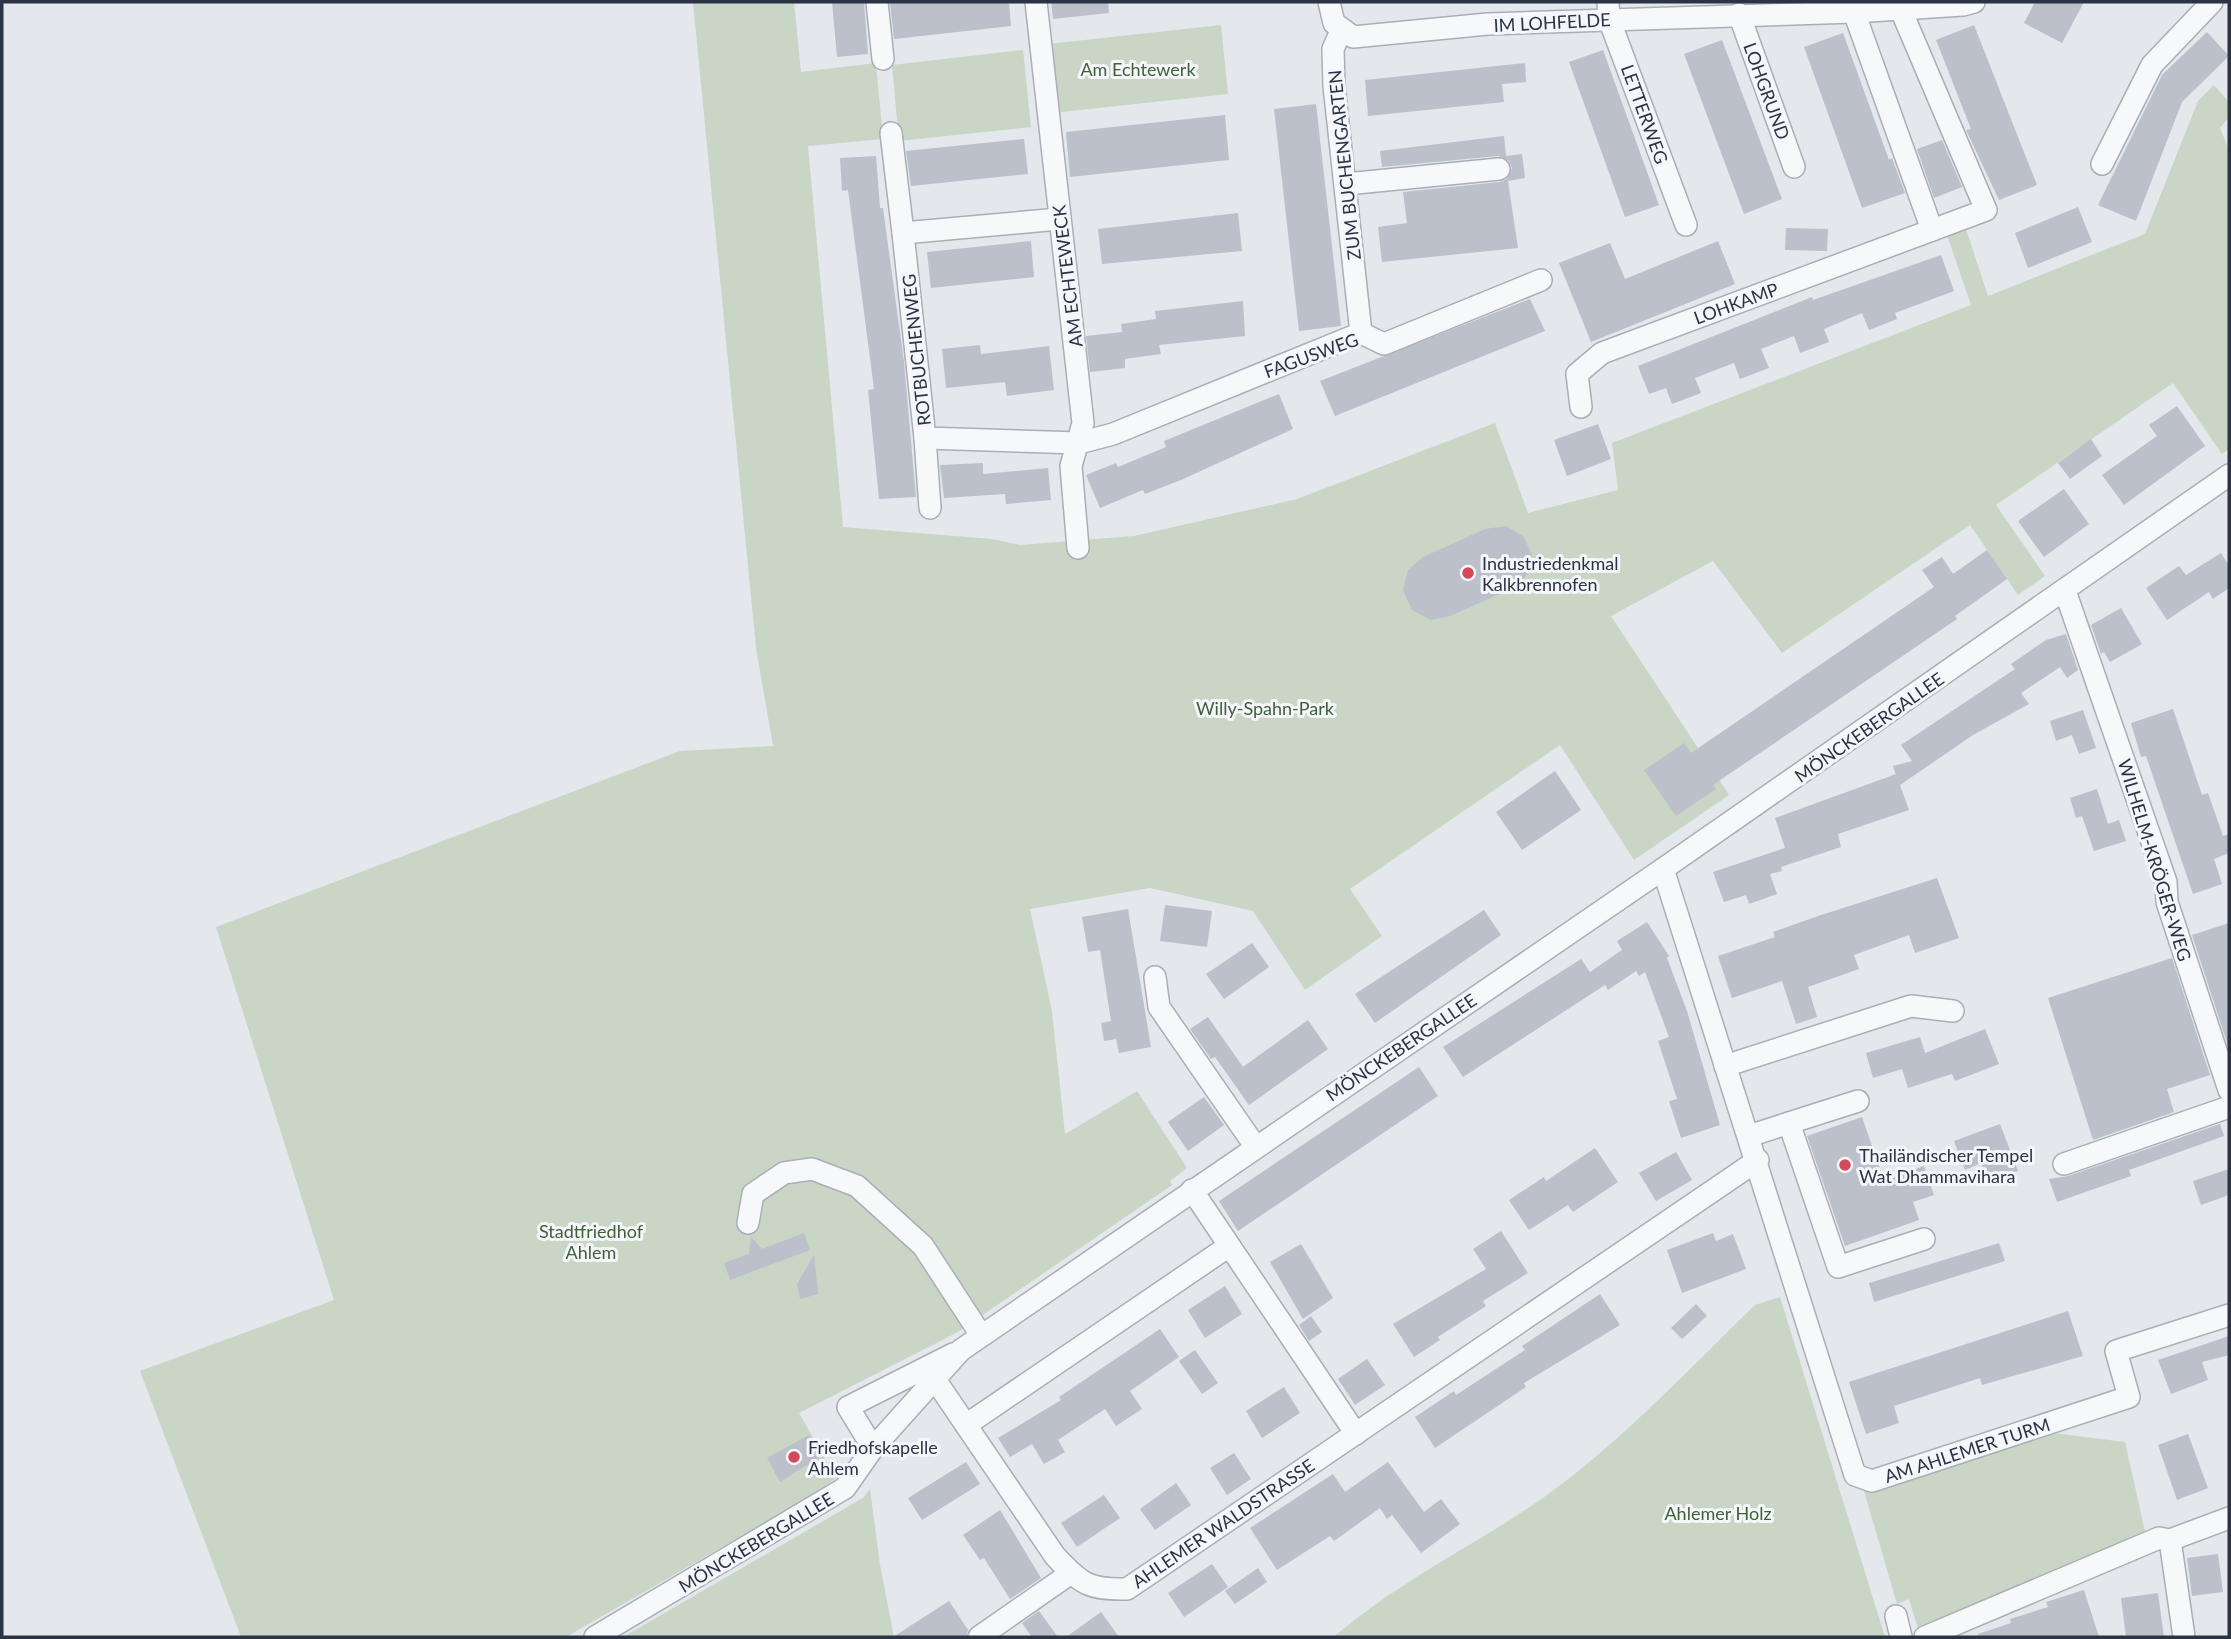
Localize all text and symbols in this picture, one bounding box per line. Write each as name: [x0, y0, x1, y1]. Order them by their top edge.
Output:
street label: IM LOHFELDE: [1493, 8, 1611, 36]
street label: LOHGRUND: [1739, 39, 1795, 143]
park label: Am Echtewerk: [1080, 58, 1196, 80]
street label: LETTERWEG: [1617, 61, 1673, 167]
street label: ZUM BUCHENGARTEN: [1323, 69, 1365, 261]
street label: AM ECHTEWECK: [1047, 204, 1087, 348]
street label: ROTBUCHENWEG: [897, 273, 935, 427]
street label: LOHKAMP: [1691, 277, 1781, 328]
street label: FAGUSWEG: [1261, 328, 1361, 382]
place label: Industriedenkmal Kalkbrennofen: [1482, 552, 1618, 595]
marker: Industriedenkmal Kalkbrennofen: [1460, 565, 1476, 581]
street label: MÖNCKEBERGALLEE: [1790, 667, 1948, 787]
park label: Willy-Spahn-Park: [1196, 697, 1335, 719]
street label: WILHELM-KRÖGER-WEG: [2114, 756, 2196, 964]
street label: MÖNCKEBERGALLEE: [1322, 988, 1480, 1106]
place label: Thailändischer Tempel Wat Dhammavihara: [1859, 1144, 2033, 1187]
marker: Thailändischer Tempel Wat Dhammavihara: [1837, 1157, 1853, 1173]
park label: Stadtfriedhof Ahlem: [539, 1220, 644, 1263]
street label: AM AHLEMER TURM: [1881, 1413, 2053, 1487]
place label: Friedhofskapelle Ahlem: [808, 1436, 938, 1479]
marker: Friedhofskapelle Ahlem: [786, 1449, 802, 1465]
street label: AHLEMER WALDSTRASSE: [1128, 1454, 1318, 1592]
street label: MÖNCKEBERGALLEE: [675, 1487, 837, 1597]
park label: Ahlemer Holz: [1664, 1502, 1772, 1524]

